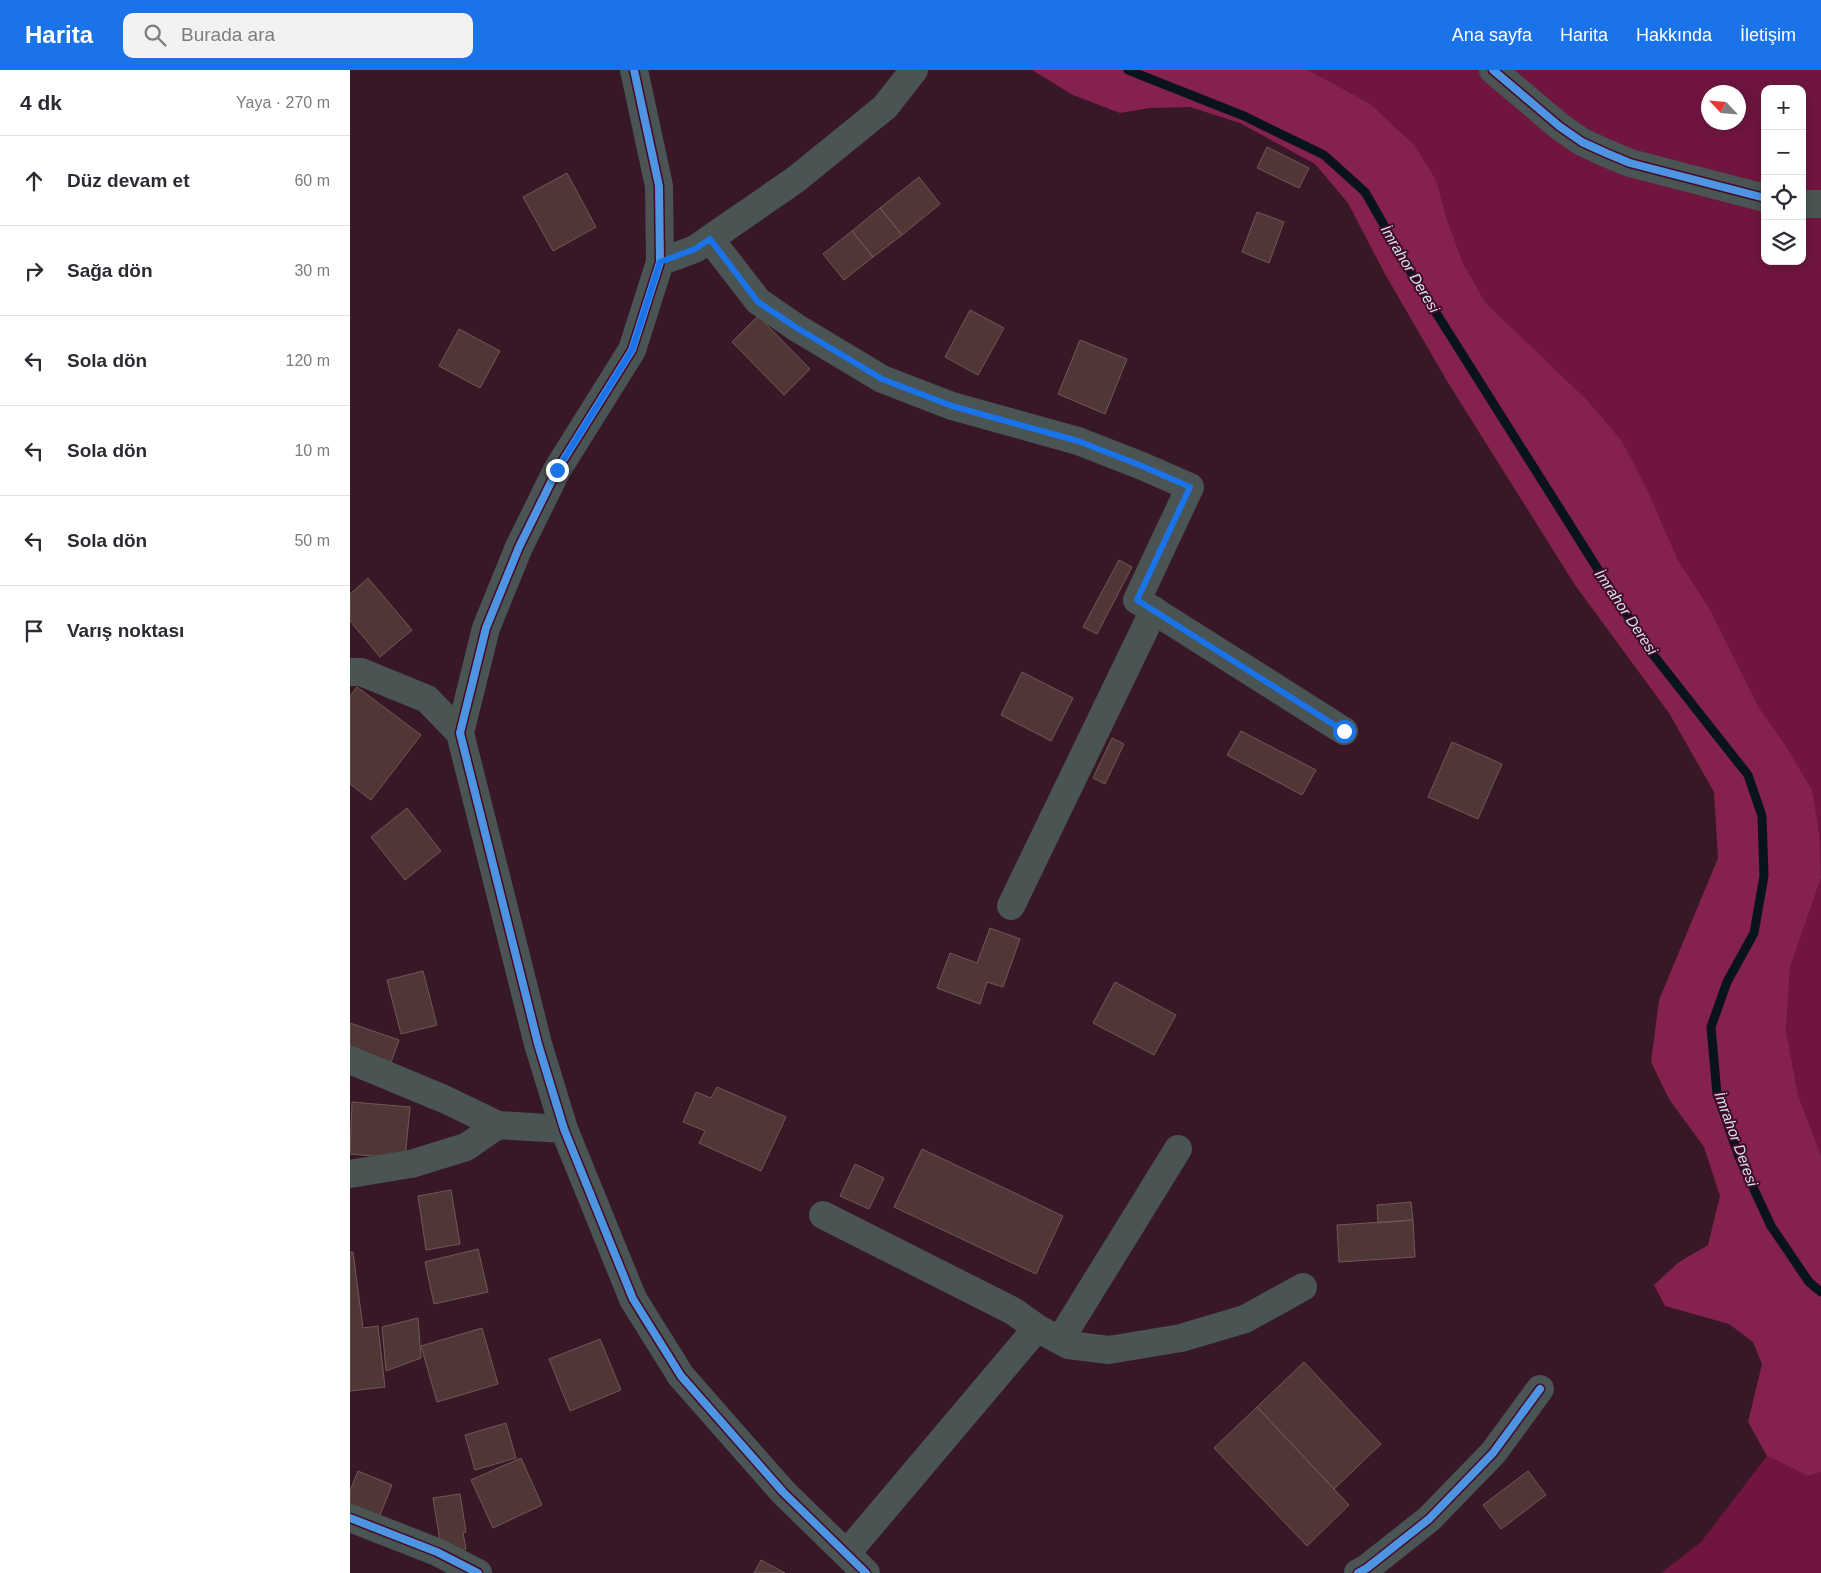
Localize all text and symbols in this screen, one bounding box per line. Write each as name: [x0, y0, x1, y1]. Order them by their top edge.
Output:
search box: [123, 13, 473, 58]
text: Harita: [25, 21, 93, 48]
icon: search: [141, 21, 169, 49]
text: Burada ara: [181, 24, 275, 45]
text: Ana sayfa: [1452, 25, 1532, 45]
text: Harita: [1560, 25, 1608, 45]
text: Hakkında: [1636, 25, 1712, 45]
text: İletişim: [1740, 25, 1796, 45]
north arrow: [1701, 85, 1746, 130]
map controls: [1761, 85, 1806, 265]
button: +: [1761, 85, 1806, 130]
text: 4 dk: [20, 91, 62, 114]
text: Yaya · 270 m: [236, 94, 330, 111]
button: −: [1761, 130, 1806, 175]
icon: ahead: [20, 167, 48, 195]
text: Düz devam et: [67, 170, 189, 191]
text: 60 m: [294, 172, 330, 189]
button: locate: [1761, 175, 1806, 220]
button: layers: [1761, 220, 1806, 265]
water label: İmrahor Deresi: [1378, 222, 1444, 316]
icon: right: [20, 257, 48, 285]
text: Sağa dön: [67, 260, 153, 281]
text: 30 m: [294, 262, 330, 279]
icon: left: [20, 347, 48, 375]
text: Sola dön: [67, 350, 147, 371]
text: 120 m: [286, 352, 330, 369]
icon: left: [20, 437, 48, 465]
text: Sola dön: [67, 440, 147, 461]
text: 10 m: [294, 442, 330, 459]
route end: [546, 459, 569, 482]
icon: left: [20, 527, 48, 555]
text: Sola dön: [67, 530, 147, 551]
text: 50 m: [294, 532, 330, 549]
water label: İmrahor Deresi: [1592, 566, 1662, 658]
icon: arrive: [20, 617, 48, 645]
text: Varış noktası: [67, 620, 184, 641]
route start: [1333, 720, 1356, 743]
water label: İmrahor Deresi: [1712, 1089, 1762, 1189]

